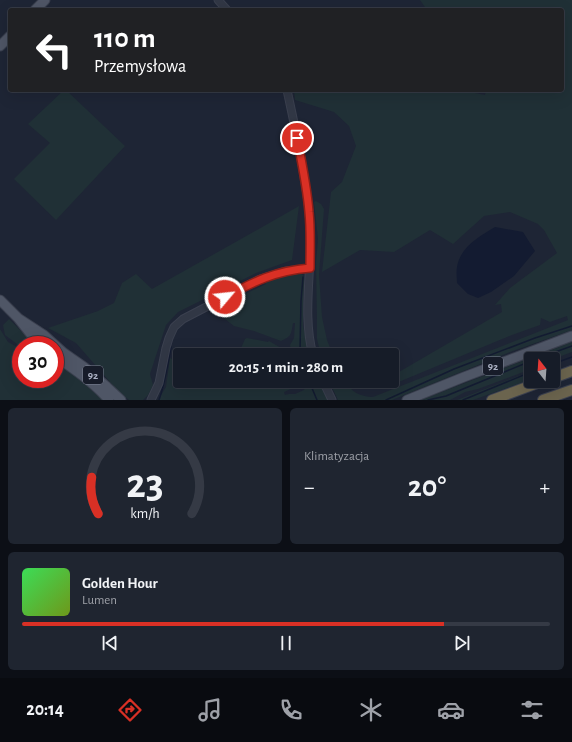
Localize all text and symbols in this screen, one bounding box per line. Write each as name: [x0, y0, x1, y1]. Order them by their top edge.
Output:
icon: left: [28, 24, 80, 76]
text: 110 m: [94, 25, 156, 53]
text: Przemysłowa: [94, 58, 186, 76]
pin: [280, 121, 314, 155]
icon: arrive: [286, 127, 308, 149]
position arrow: [204, 276, 246, 318]
speed limit sign: 30: [12, 336, 64, 388]
north arrow: [524, 352, 560, 388]
map controls: [524, 352, 560, 388]
road number: 92: [483, 357, 503, 375]
text: 20:15 · 1 min · 280 m: [229, 360, 343, 375]
road number: 92: [83, 366, 103, 384]
text: Klimatyzacja: [304, 450, 369, 463]
text: 23: [126, 464, 164, 505]
text: 20°: [408, 472, 446, 502]
text: −: [304, 476, 315, 498]
text: +: [539, 476, 550, 498]
text: km/h: [130, 507, 160, 521]
text: Golden Hour: [82, 576, 158, 591]
text: Lumen: [82, 594, 117, 607]
icon: previous: [99, 632, 121, 654]
icon: pause: [275, 632, 297, 654]
icon: next: [451, 632, 473, 654]
icon: directions: [116, 696, 144, 724]
icon: music: [196, 696, 224, 724]
icon: phone: [277, 696, 305, 724]
icon: climate: [357, 696, 385, 724]
icon: car: [437, 696, 465, 724]
icon: filters: [518, 696, 546, 724]
text: 20:14: [26, 701, 64, 719]

